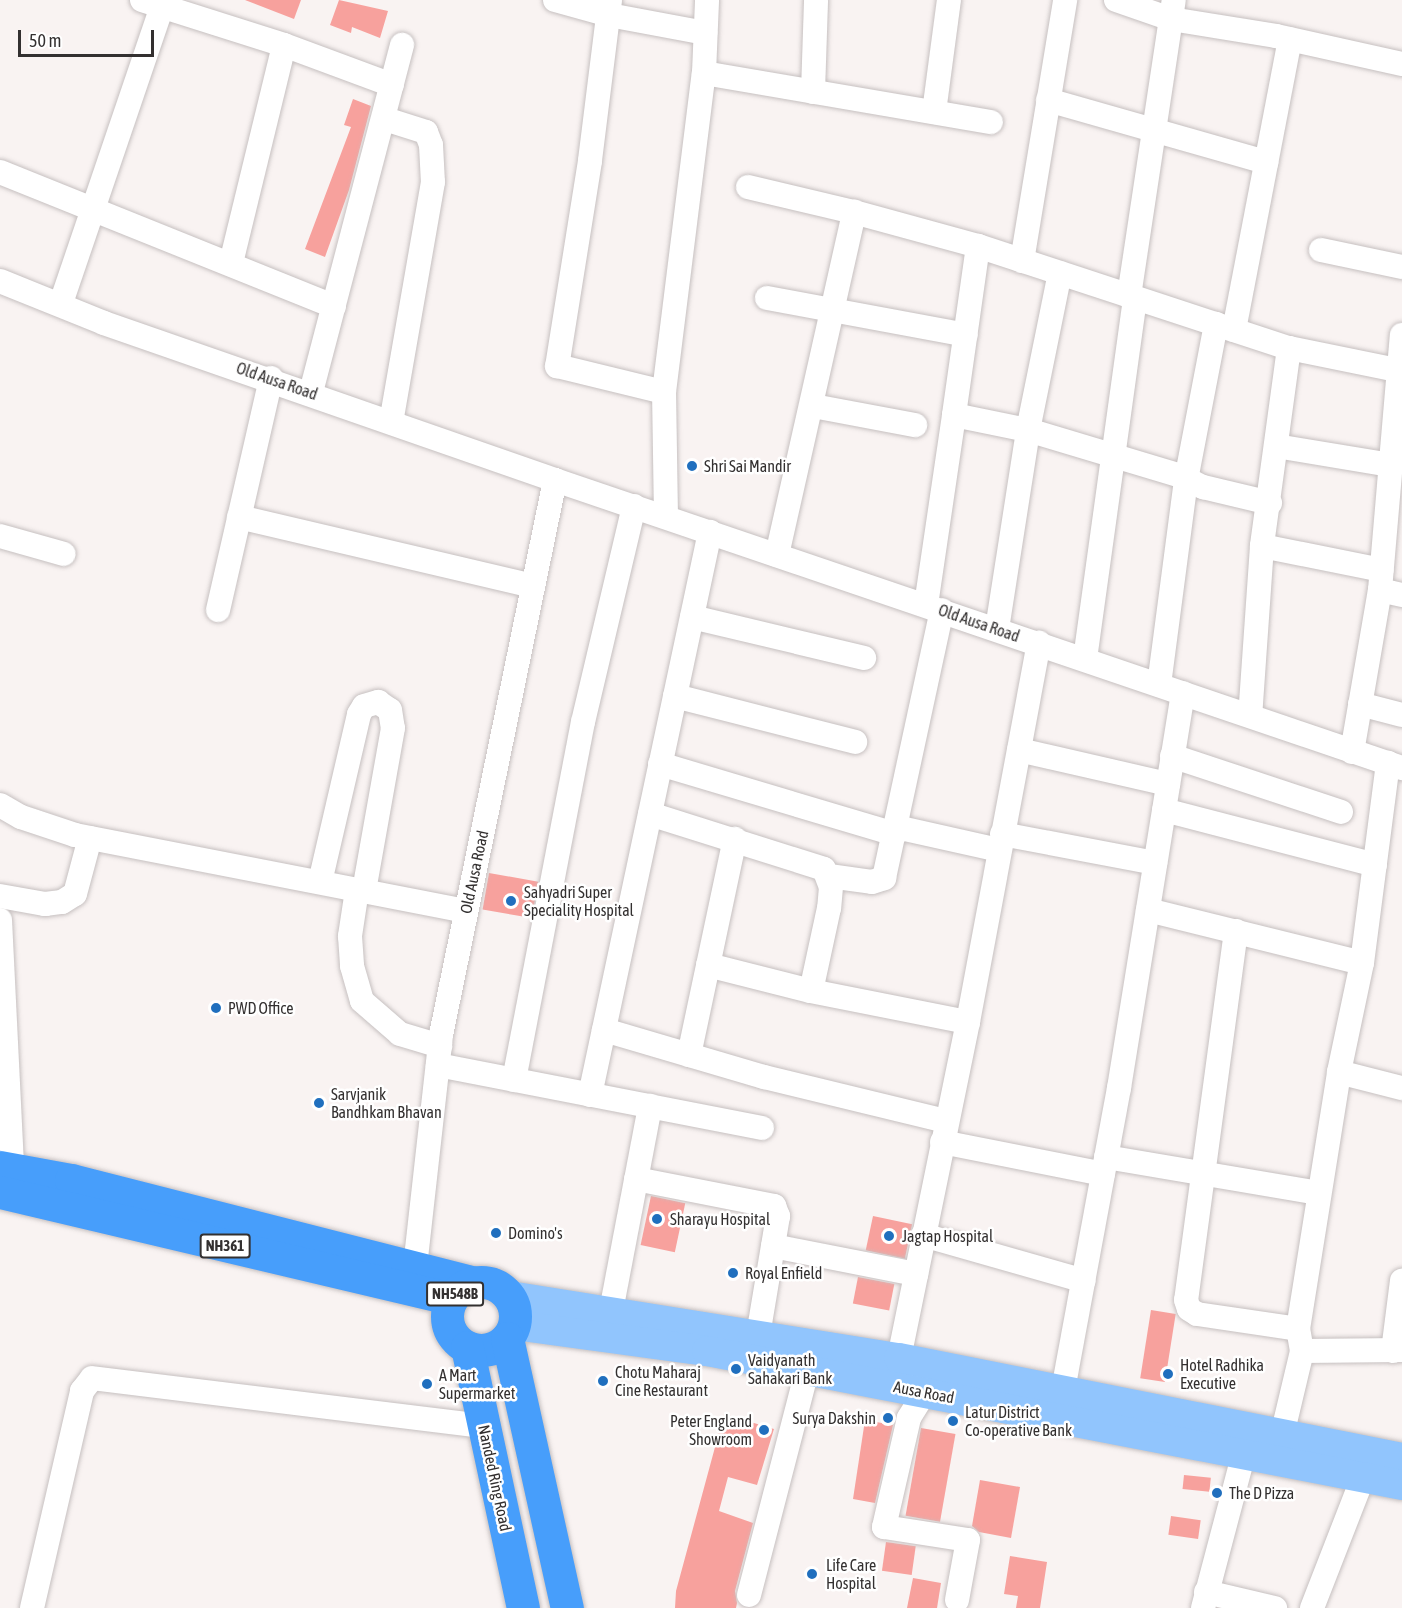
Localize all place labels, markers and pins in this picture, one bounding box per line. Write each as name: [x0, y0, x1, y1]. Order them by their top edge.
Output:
place label: Shri Sai Mandir: [704, 456, 791, 476]
marker: Shri Sai Mandir: [685, 459, 699, 473]
place label: Sahyadri Super Speciality Hospital: [524, 882, 634, 920]
marker: Sahyadri Super Speciality Hospital: [502, 892, 520, 910]
place label: PWD Office: [228, 998, 293, 1018]
marker: PWD Office: [209, 1001, 223, 1015]
place label: Sarvjanik Bandhkam Bhavan: [331, 1084, 442, 1122]
marker: Sarvjanik Bandhkam Bhavan: [312, 1096, 326, 1110]
place label: Sharayu Hospital: [670, 1209, 770, 1229]
marker: Sharayu Hospital: [648, 1210, 666, 1228]
place label: Domino's: [508, 1223, 563, 1243]
marker: Domino's: [489, 1226, 503, 1240]
place label: Jagtap Hospital: [902, 1226, 993, 1246]
marker: Jagtap Hospital: [880, 1227, 898, 1245]
place label: Royal Enfield: [745, 1263, 822, 1283]
marker: Royal Enfield: [726, 1266, 740, 1280]
place label: Vaidyanath Sahakari Bank: [748, 1350, 832, 1388]
place label: Hotel Radhika Executive: [1180, 1355, 1264, 1393]
place label: Chotu Maharaj Cine Restaurant: [615, 1362, 708, 1400]
marker: Vaidyanath Sahakari Bank: [729, 1362, 743, 1376]
place label: A Mart Supermarket: [439, 1365, 515, 1403]
marker: Hotel Radhika Executive: [1161, 1367, 1175, 1381]
marker: Chotu Maharaj Cine Restaurant: [596, 1374, 610, 1388]
marker: A Mart Supermarket: [420, 1377, 434, 1391]
place label: Latur District Co-operative Bank: [965, 1402, 1072, 1440]
place label: Surya Dakshin: [792, 1408, 876, 1428]
place label: Peter England Showroom: [670, 1411, 752, 1449]
marker: Surya Dakshin: [881, 1411, 895, 1425]
marker: Latur District Co-operative Bank: [946, 1414, 960, 1428]
marker: Peter England Showroom: [757, 1423, 771, 1437]
place label: The D Pizza: [1229, 1483, 1294, 1503]
marker: The D Pizza: [1210, 1486, 1224, 1500]
place label: Life Care Hospital: [826, 1555, 876, 1593]
marker: Life Care Hospital: [803, 1565, 821, 1583]

